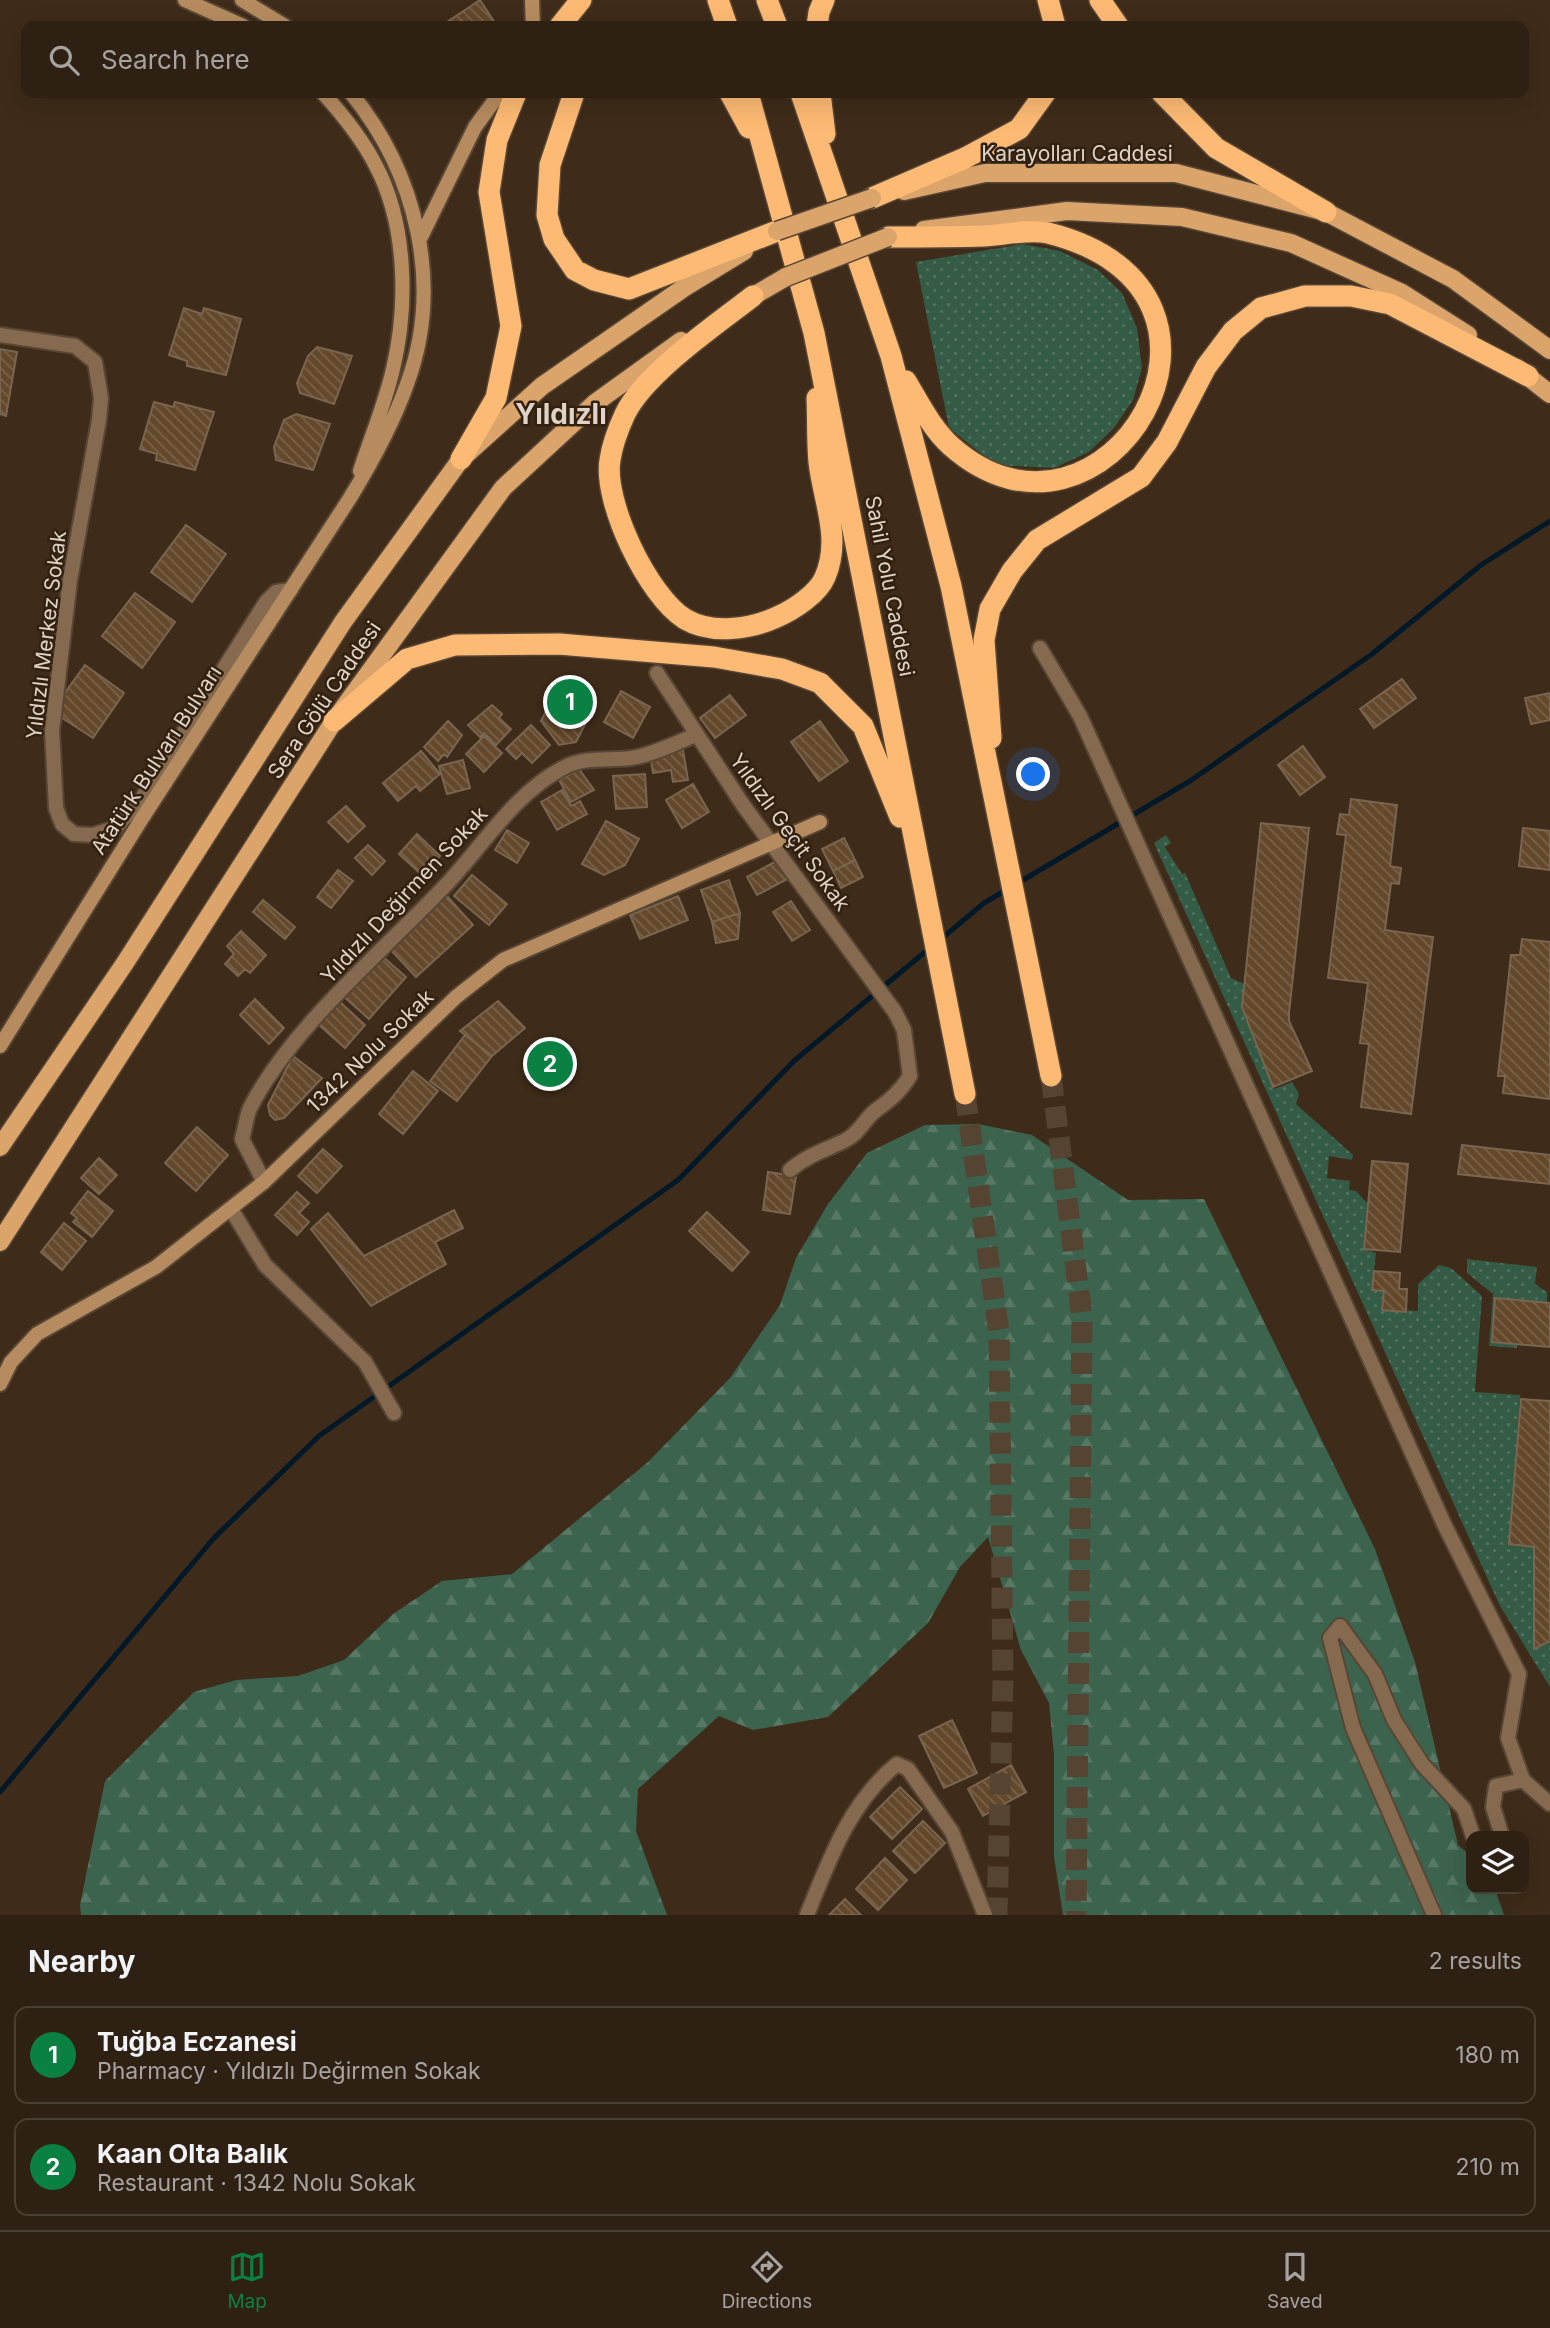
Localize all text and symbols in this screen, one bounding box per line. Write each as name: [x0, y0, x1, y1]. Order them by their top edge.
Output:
search box: [21, 21, 1529, 98]
icon: search: [45, 41, 83, 79]
text: Search here: [101, 44, 250, 75]
street label: Karayolları Caddesi: [981, 141, 1173, 166]
district label: Yıldızlı: [515, 397, 607, 431]
street label: Sahil Yolu Caddesi: [860, 493, 920, 679]
street label: Yıldızlı Merkez Sokak: [21, 529, 71, 741]
street label: Sera Gölü Caddesi: [262, 617, 386, 783]
street label: Atatürk Bulvarı Bulvarı: [86, 661, 226, 859]
pin: 1: [547, 676, 593, 728]
street label: Yıldızlı Geçit Sokak: [725, 749, 856, 916]
your location: [1016, 757, 1050, 791]
street label: Yıldızlı Değirmen Sokak: [315, 801, 493, 989]
street label: 1342 Nolu Sokak: [301, 984, 439, 1118]
pin: 2: [527, 1038, 573, 1090]
map controls: [1466, 1831, 1529, 1894]
button: layers: [1466, 1831, 1529, 1894]
text: Nearby: [28, 1943, 136, 1979]
text: 2 results: [1429, 1947, 1522, 1975]
text: Tuğba Eczanesi: [97, 2026, 297, 2057]
text: 1: [48, 2041, 58, 2069]
text: 180 m: [1455, 2041, 1520, 2069]
text: Pharmacy · Yıldızlı Değirmen Sokak: [97, 2057, 481, 2085]
text: Kaan Olta Balık: [97, 2138, 288, 2169]
text: 2: [46, 2153, 60, 2181]
text: 210 m: [1455, 2153, 1520, 2181]
text: Restaurant · 1342 Nolu Sokak: [97, 2169, 416, 2197]
tab: Map: [227, 2248, 267, 2313]
tab: Directions: [722, 2248, 812, 2313]
tab: Saved: [1267, 2248, 1323, 2313]

